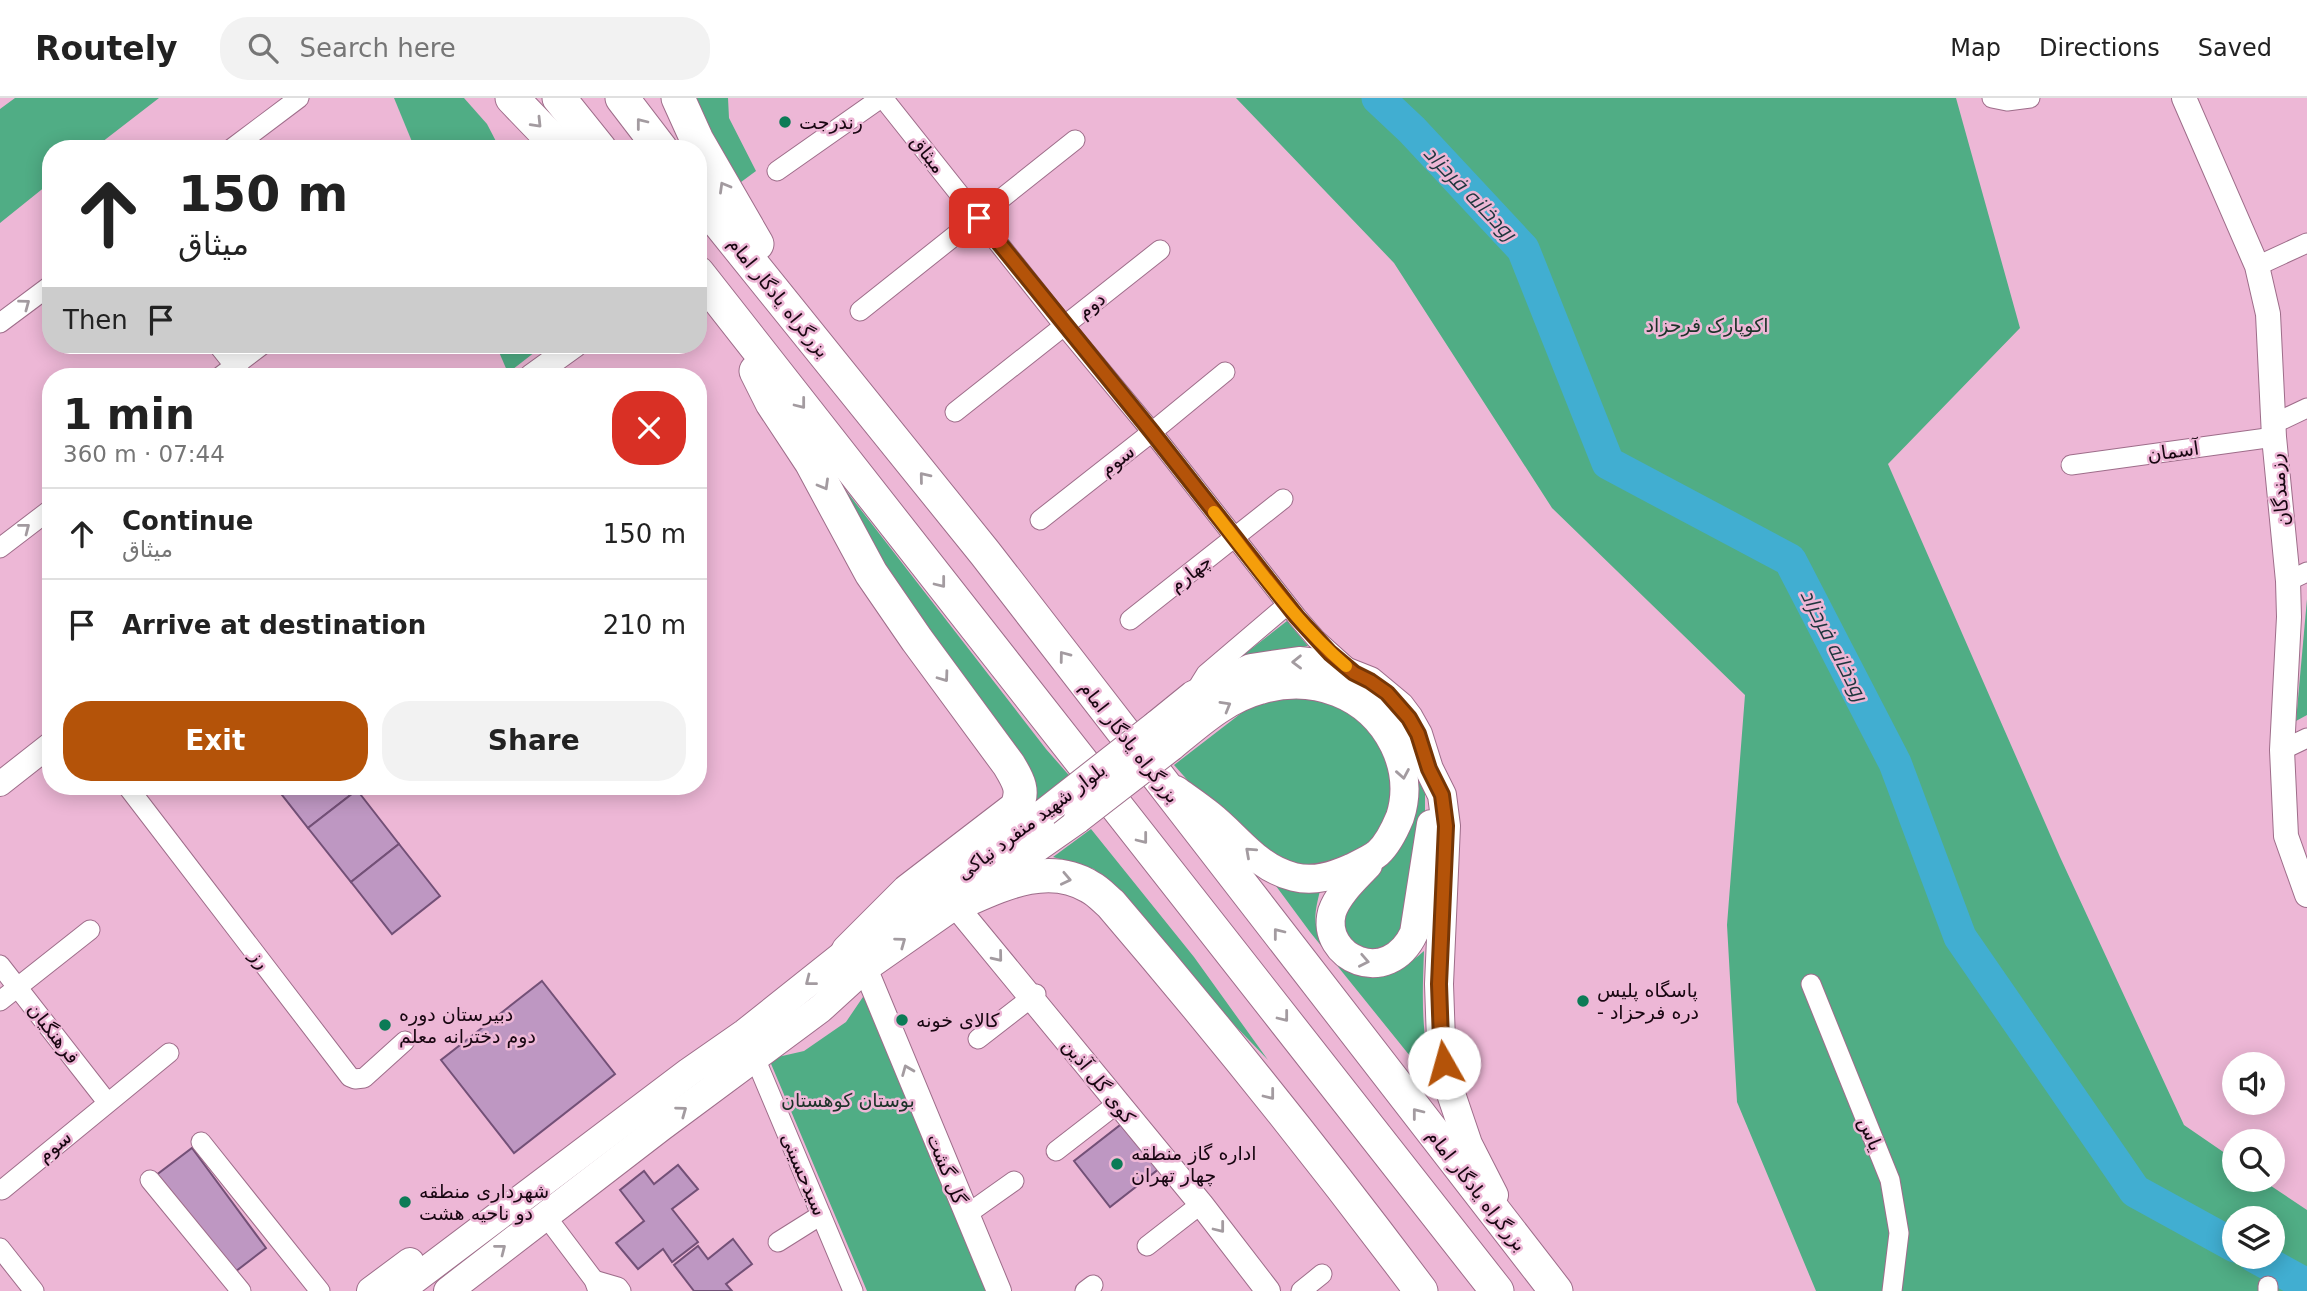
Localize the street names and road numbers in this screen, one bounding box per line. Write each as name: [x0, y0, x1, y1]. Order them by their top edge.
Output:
street label: میثاق: [906, 131, 950, 177]
street label: بزرگراه یادگار امام: [723, 232, 834, 362]
street label: دوم: [1073, 287, 1110, 324]
street label: آسمان: [2146, 435, 2201, 466]
street label: سوم: [1095, 440, 1139, 481]
street label: رزمندگان: [2264, 452, 2295, 527]
street label: چهارم: [1165, 550, 1216, 597]
street label: بزرگراه یادگار امام: [1075, 677, 1184, 808]
street label: بلوار شهید منفرد نیاکی: [952, 758, 1110, 885]
street label: رز: [244, 944, 274, 974]
street label: فرهنگیان: [23, 998, 85, 1068]
street label: کوی گل آذین: [1057, 1034, 1141, 1129]
street label: یاس: [1853, 1114, 1888, 1154]
street label: بزرگراه یادگار امام: [1422, 1125, 1531, 1256]
street label: سوم: [33, 1126, 76, 1167]
street label: سیدحسینی: [777, 1129, 831, 1219]
street label: گل گشت: [923, 1131, 971, 1208]

